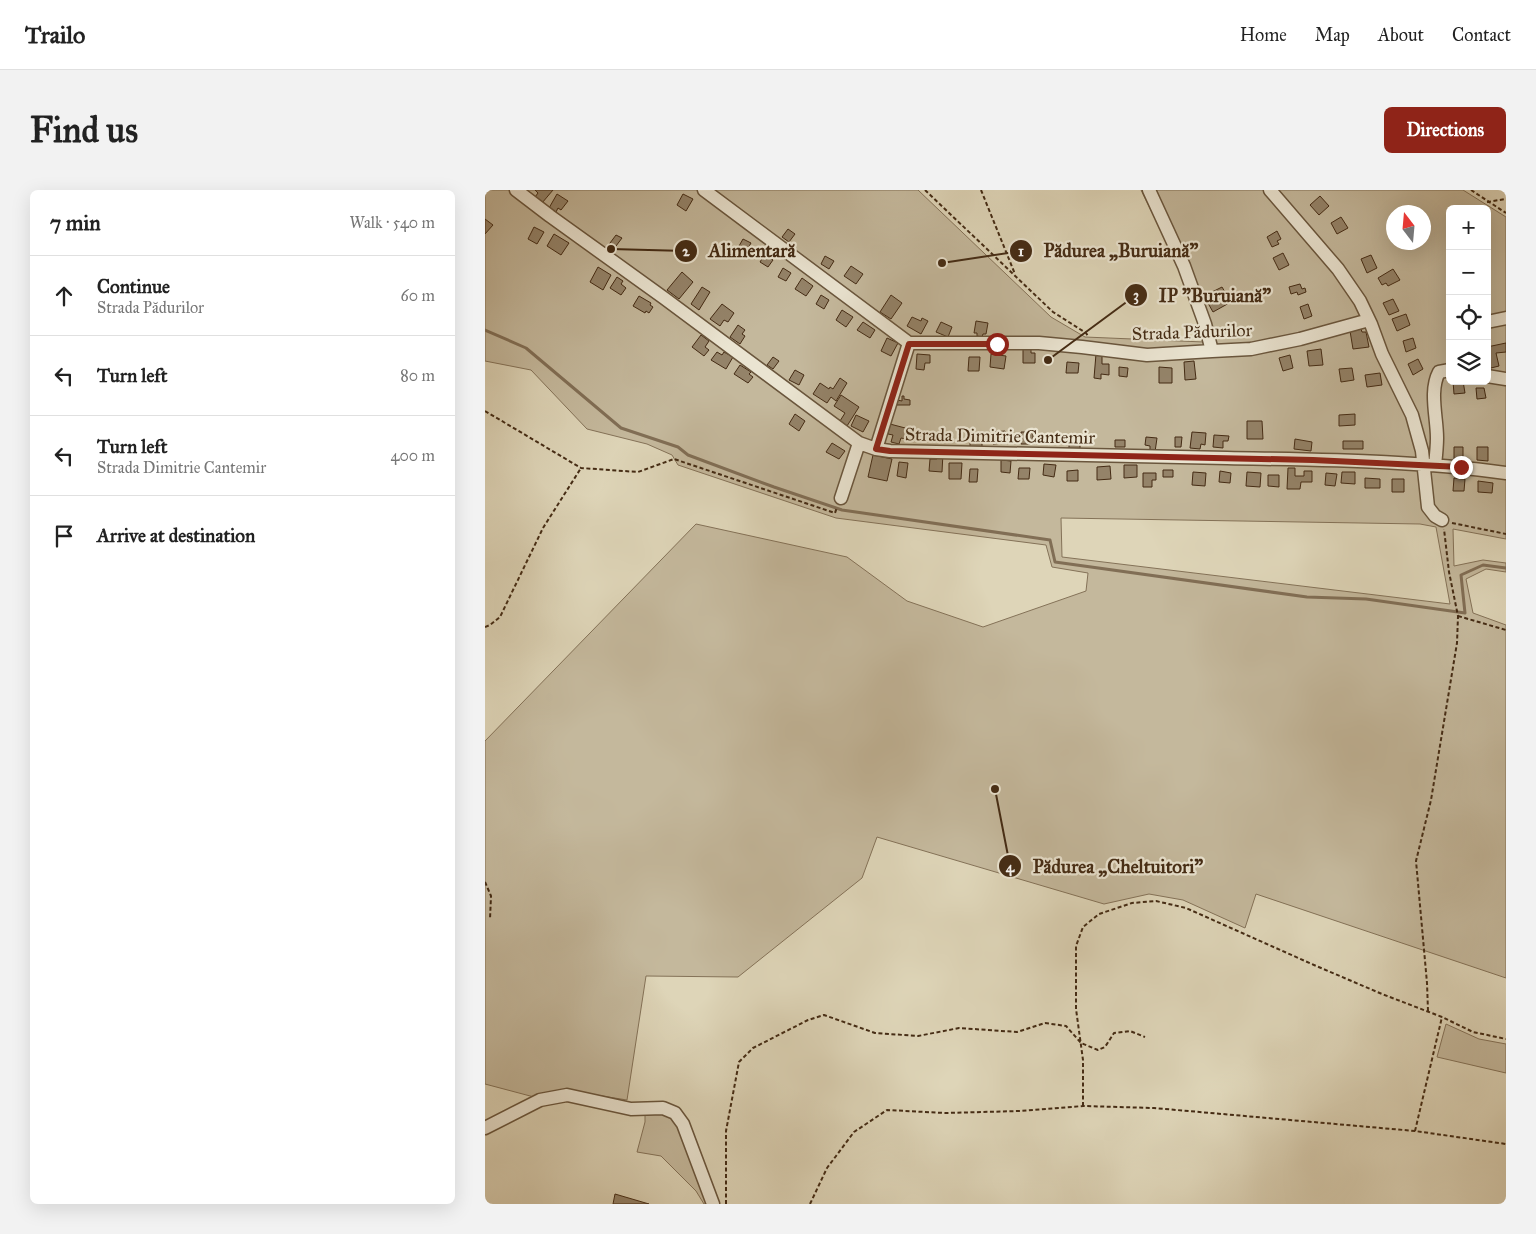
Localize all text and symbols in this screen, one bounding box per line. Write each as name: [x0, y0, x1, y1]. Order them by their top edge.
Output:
text: Trailo: [25, 20, 85, 50]
text: Home: [1240, 24, 1287, 46]
text: Map: [1315, 24, 1350, 46]
text: About: [1378, 24, 1424, 46]
text: Contact: [1452, 24, 1511, 46]
button: Directions: [1384, 107, 1506, 153]
text: Find us: [30, 109, 138, 152]
north arrow: [1386, 205, 1431, 250]
map controls: [1446, 205, 1491, 385]
button: +: [1446, 205, 1491, 250]
text: 7 min: [50, 210, 101, 236]
text: Walk · 540 m: [350, 213, 435, 232]
callout: Alimentară: [673, 234, 805, 268]
callout: Pădurea „Buruiană”: [1008, 234, 1208, 268]
text: Alimentară: [706, 239, 797, 262]
text: Pădurea „Buruiană”: [1044, 239, 1199, 262]
text: 2: [682, 242, 690, 260]
text: 1: [1018, 242, 1024, 260]
button: −: [1446, 250, 1491, 295]
text: Continue: [97, 275, 170, 298]
callout: IP "Buruiană": [1124, 278, 1281, 312]
icon: ahead: [50, 282, 78, 310]
text: IP "Buruiană": [1159, 284, 1271, 307]
text: 60 m: [401, 286, 435, 305]
text: 3: [1133, 286, 1139, 305]
button: locate: [1446, 295, 1491, 340]
text: Strada Pădurilor: [97, 298, 204, 317]
street label: Strada Pădurilor: [1131, 319, 1253, 345]
route start: [986, 333, 1009, 356]
button: layers: [1446, 340, 1491, 385]
icon: left: [50, 362, 78, 390]
text: Turn left: [97, 364, 167, 387]
text: 80 m: [400, 366, 435, 385]
street label: Strada Dimitrie Cantemir: [905, 423, 1096, 449]
text: Turn left: [97, 435, 167, 458]
icon: left: [50, 442, 78, 470]
text: 400 m: [391, 446, 435, 465]
route end: [1450, 456, 1473, 479]
text: Strada Dimitrie Cantemir: [97, 458, 266, 477]
icon: arrive: [50, 522, 78, 550]
text: Arrive at destination: [97, 524, 255, 547]
callout: Pădurea „Cheltuitori”: [997, 849, 1213, 883]
text: Pădurea „Cheltuitori”: [1033, 855, 1203, 878]
text: 4: [1006, 858, 1015, 877]

